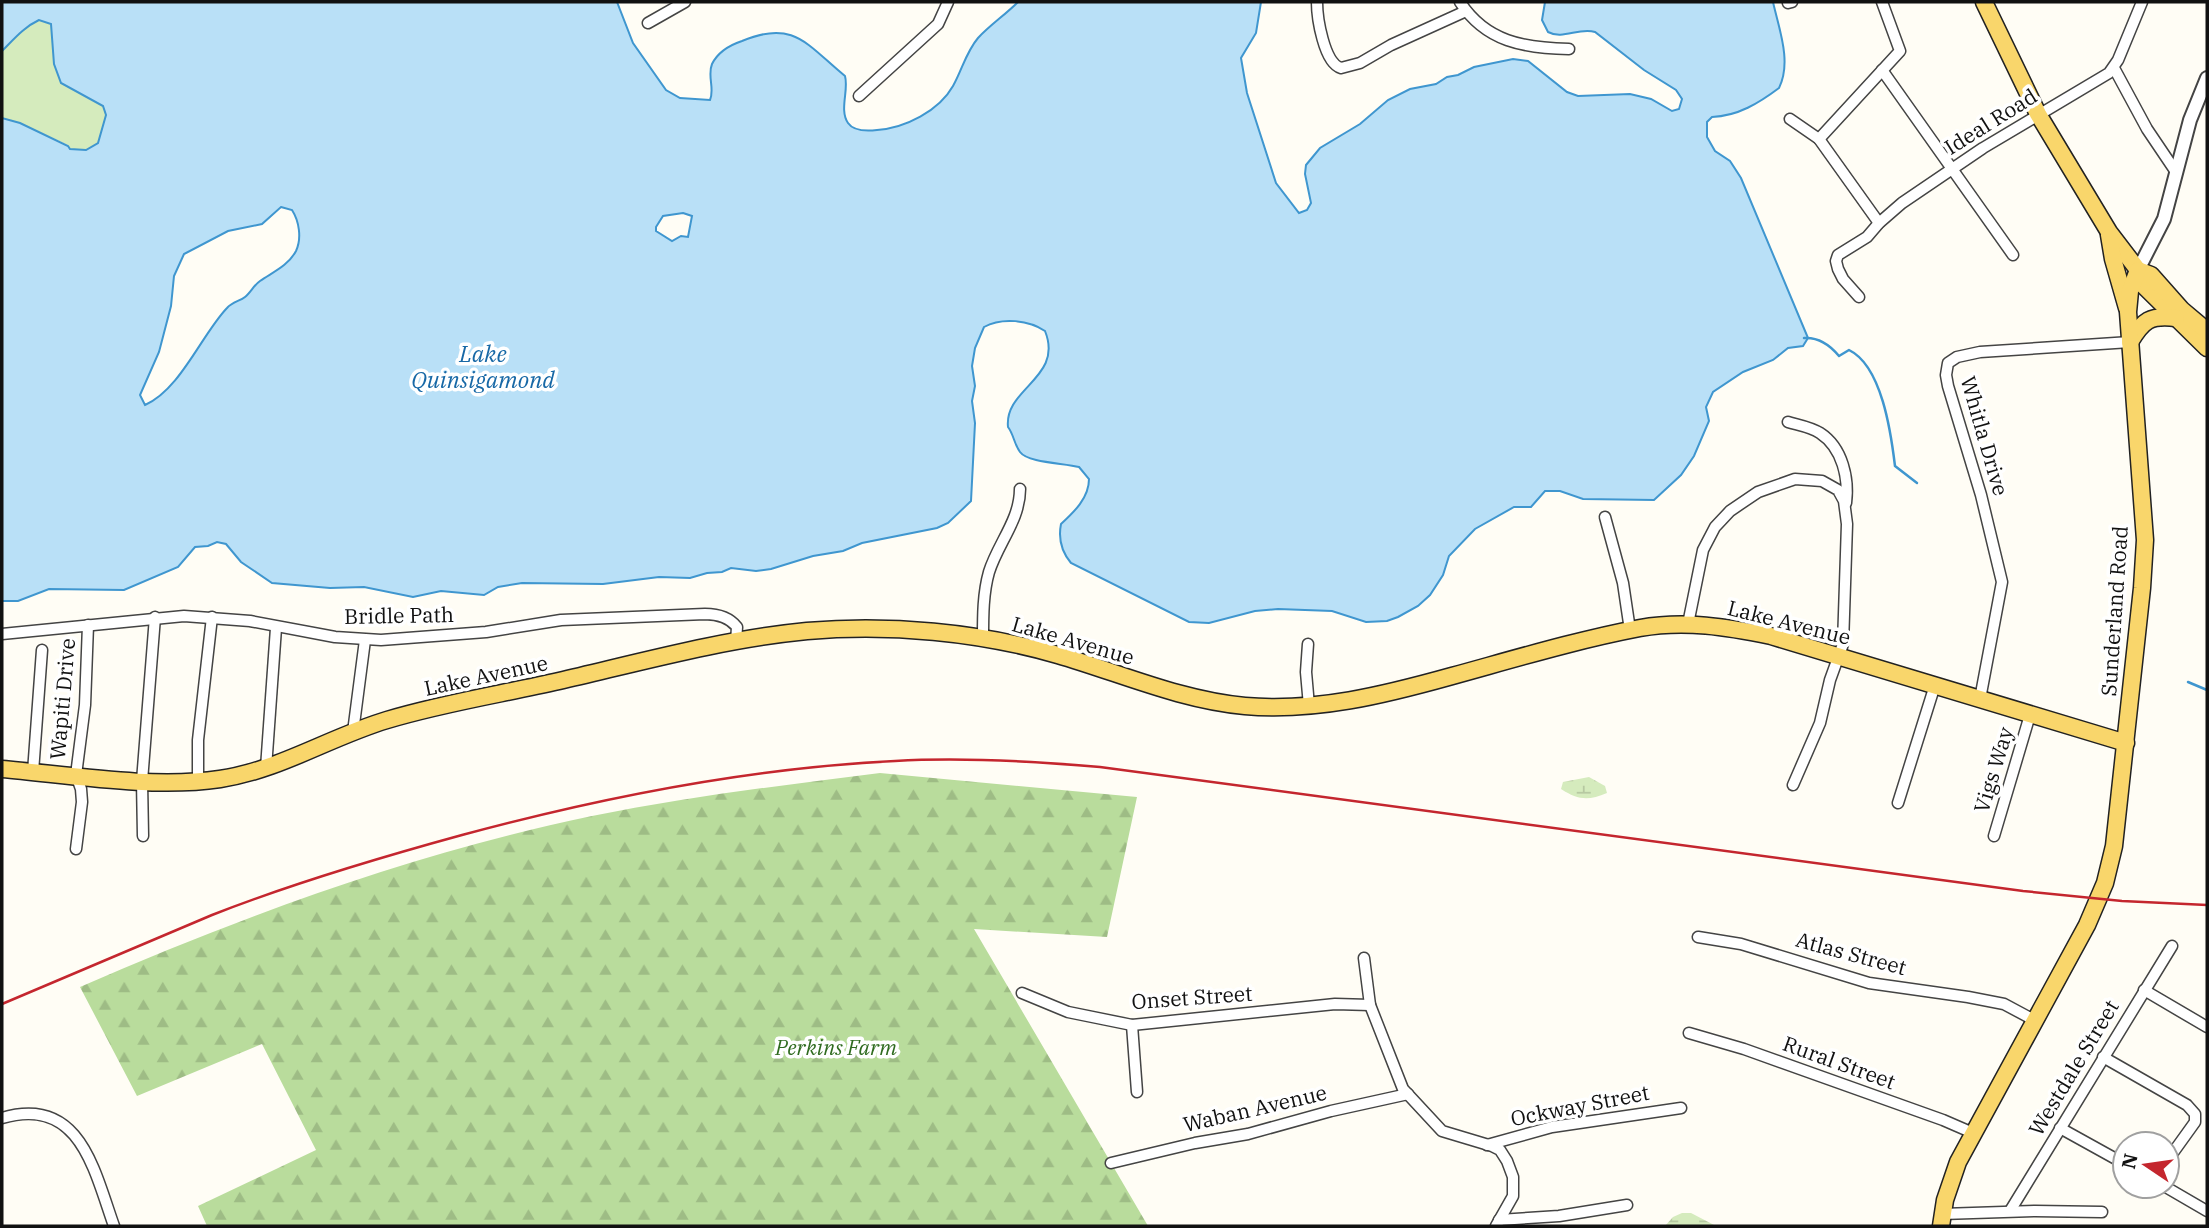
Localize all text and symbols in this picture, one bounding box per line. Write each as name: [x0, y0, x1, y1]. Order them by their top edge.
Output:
street label: Ideal Road: [1939, 82, 2042, 161]
water label: Lake Quinsigamond: [411, 338, 555, 394]
street label: Whitla Drive: [1955, 373, 2015, 499]
street label: Sunderland Road: [2094, 524, 2134, 697]
street label: Lake Avenue: [1725, 593, 1854, 651]
street label: Bridle Path: [344, 600, 454, 630]
street label: Lake Avenue: [1009, 609, 1138, 671]
street label: Wapiti Drive: [43, 637, 81, 761]
street label: Lake Avenue: [421, 648, 550, 702]
street label: Vigs Way: [1967, 723, 2020, 816]
street label: Atlas Street: [1793, 925, 1910, 981]
street label: Onset Street: [1130, 979, 1253, 1015]
street label: Westdale Street: [2022, 994, 2125, 1141]
street label: Rural Street: [1779, 1029, 1900, 1095]
park label: Perkins Farm: [774, 1033, 897, 1061]
street label: Waban Avenue: [1180, 1078, 1329, 1138]
street label: Ockway Street: [1508, 1078, 1652, 1132]
north arrow: [2111, 1130, 2181, 1200]
text: N: [2116, 1151, 2143, 1171]

